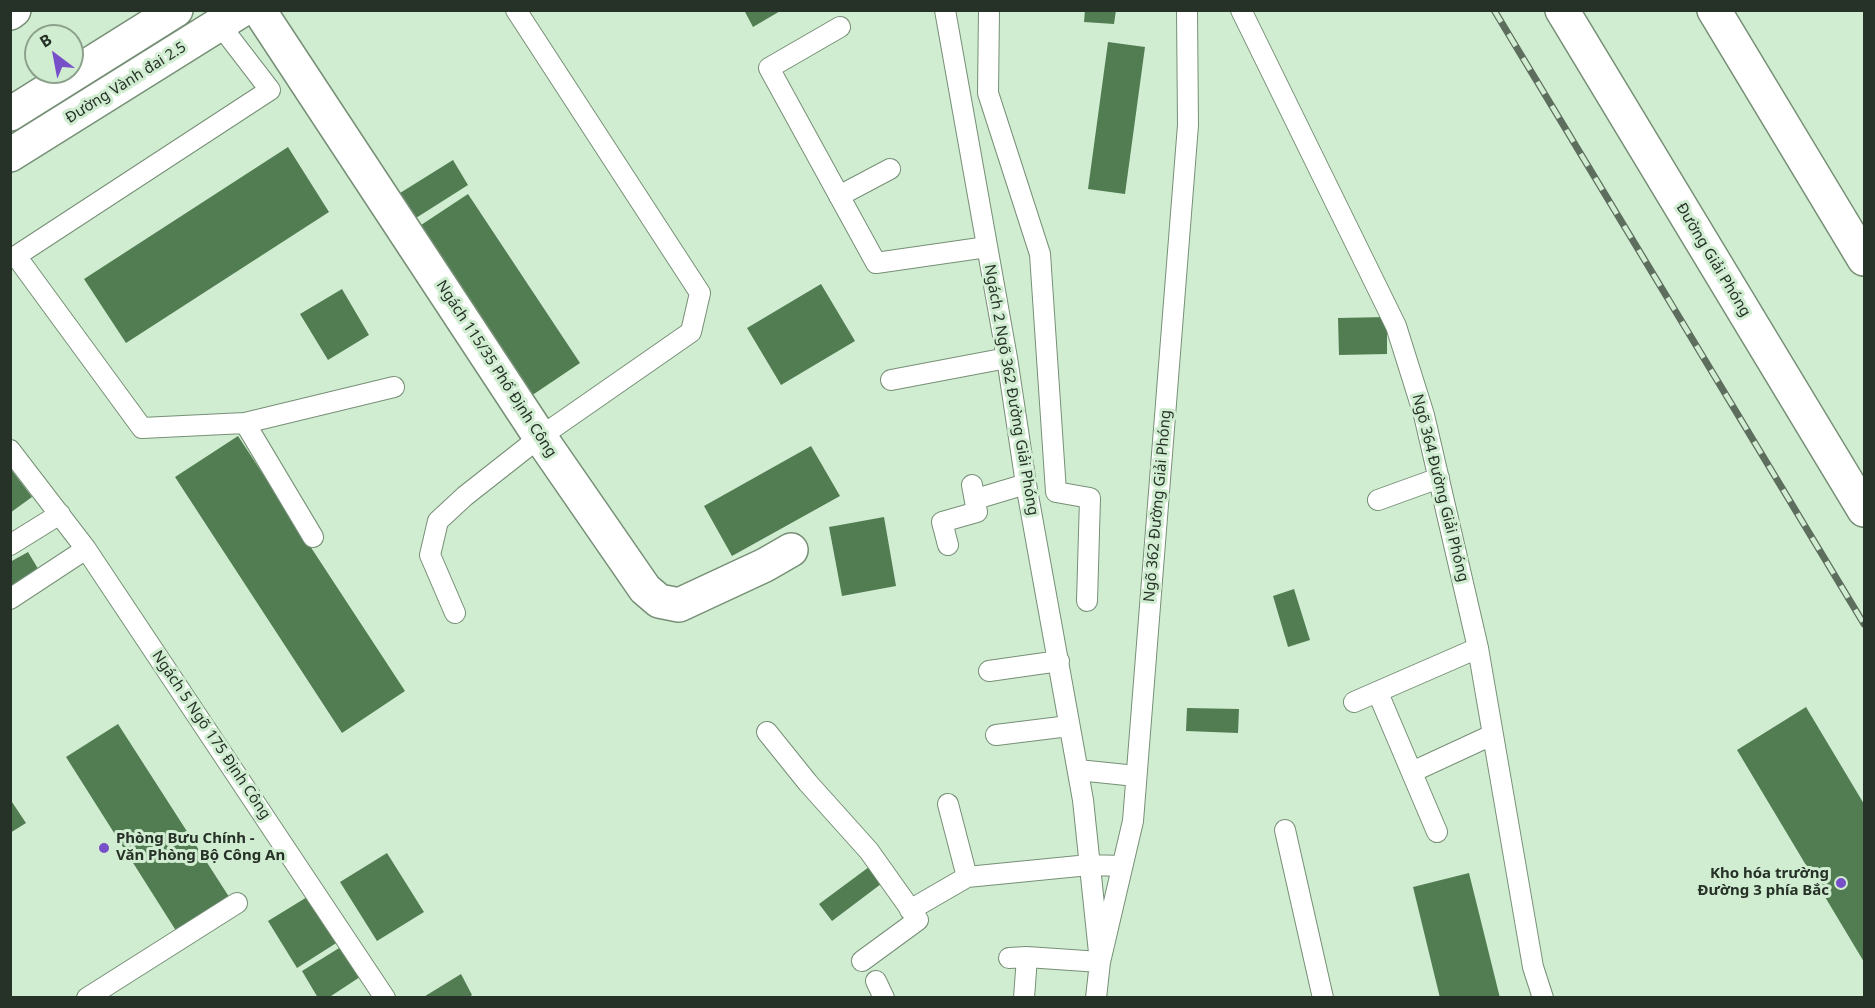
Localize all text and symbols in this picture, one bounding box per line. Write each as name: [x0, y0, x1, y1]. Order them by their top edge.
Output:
north arrow: [24, 24, 84, 84]
text: B: [35, 28, 56, 53]
street label: Đường Vành đai 2.5: [62, 39, 190, 127]
street label: Đường Giải Phóng: [1672, 200, 1754, 320]
street label: Ngách 2 Ngõ 362 Đường Giải Phóng: [980, 263, 1042, 517]
street label: Ngách 115/35 Phố Định Công: [432, 277, 560, 461]
street label: Ngõ 364 Đường Giải Phóng: [1408, 392, 1472, 584]
street label: Ngõ 362 Đường Giải Phóng: [1141, 409, 1175, 603]
street label: Ngách 5 Ngõ 175 Định Công: [148, 647, 274, 823]
place label: Phòng Bưu Chính - Văn Phòng Bộ Công An: [116, 830, 285, 865]
marker: Phòng Bưu Chính - Văn Phòng Bộ Công An: [97, 841, 111, 855]
place label: Kho hóa trường Đường 3 phía Bắc: [1698, 865, 1829, 900]
marker: Kho hóa trường Đường 3 phía Bắc: [1834, 876, 1848, 890]

